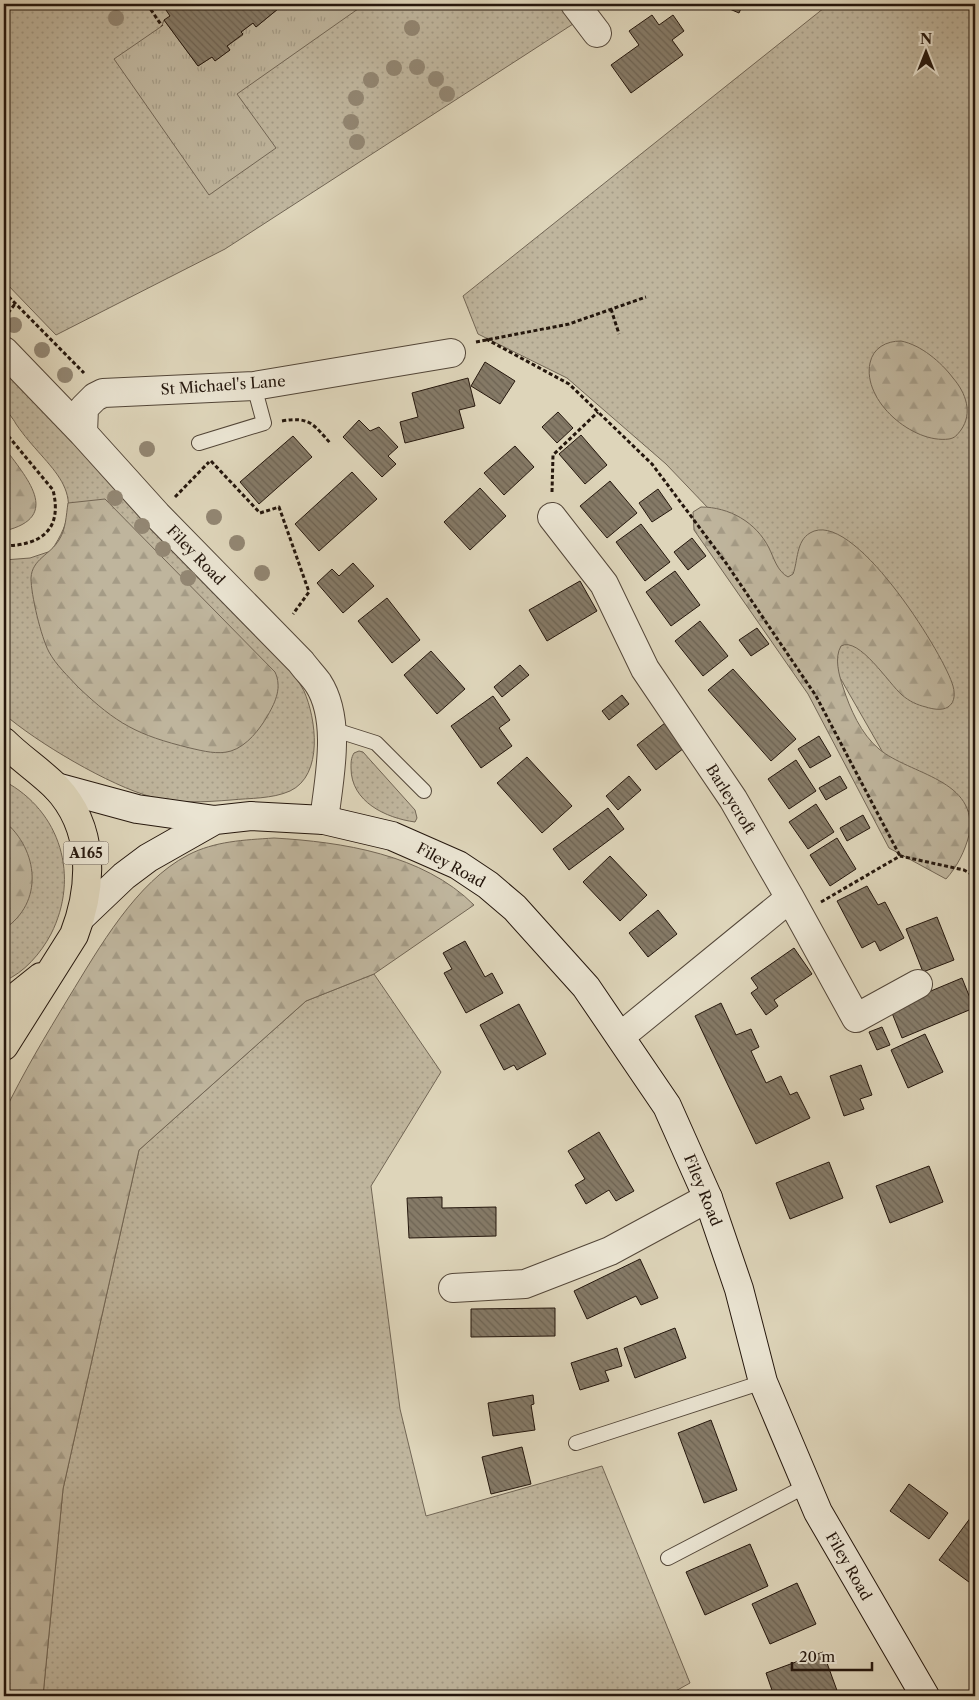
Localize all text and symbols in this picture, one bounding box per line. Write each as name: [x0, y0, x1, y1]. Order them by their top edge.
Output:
north arrow: [902, 28, 952, 78]
text: N: [920, 30, 932, 48]
street label: St Michael's Lane: [160, 371, 286, 399]
street label: Filey Road: [163, 521, 229, 589]
street label: Barleycroft: [702, 761, 760, 838]
street label: Filey Road: [413, 838, 489, 892]
road number: A165: [64, 841, 108, 864]
street label: Filey Road: [680, 1151, 726, 1229]
street label: Filey Road: [822, 1528, 876, 1604]
scale bar: [792, 1640, 872, 1672]
text: 20 m: [799, 1647, 835, 1666]

